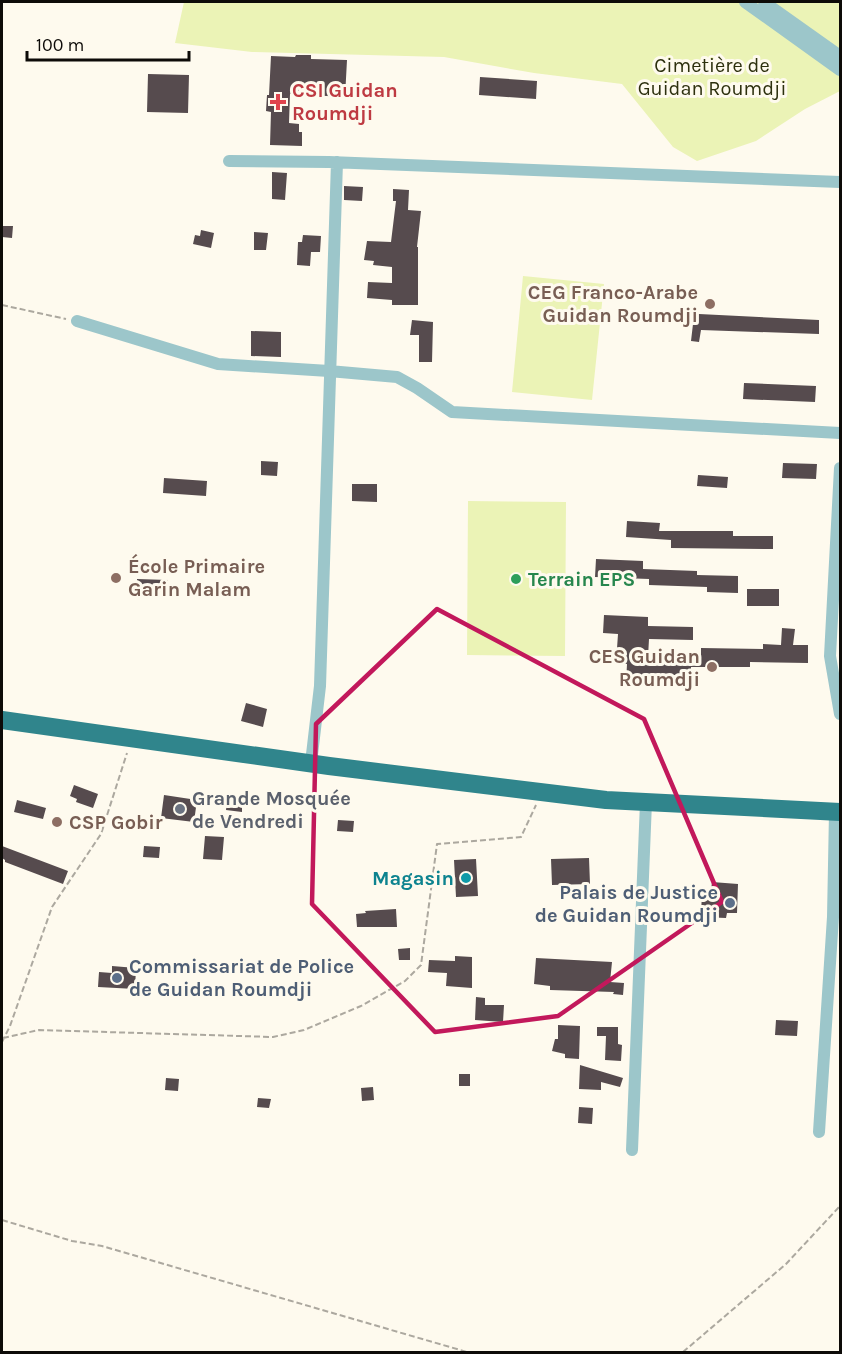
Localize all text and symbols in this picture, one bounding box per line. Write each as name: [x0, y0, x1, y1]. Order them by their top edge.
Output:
scale bar: [27, 24, 189, 62]
text: 100 m: [36, 34, 84, 56]
park label: Cimetière de Guidan Roumdji: [638, 54, 786, 100]
place label: CSI Guidan Roumdji: [292, 79, 398, 125]
marker: CSI Guidan Roumdji: [269, 93, 287, 111]
place label: CEG Franco-Arabe Guidan Roumdji: [528, 281, 698, 327]
marker: CEG Franco-Arabe Guidan Roumdji: [703, 297, 717, 311]
place label: École Primaire Garin Malam: [128, 553, 265, 601]
place label: Terrain EPS: [528, 568, 635, 591]
marker: École Primaire Garin Malam: [109, 571, 123, 585]
marker: Terrain EPS: [509, 572, 523, 586]
place label: CES Guidan Roumdji: [589, 645, 700, 691]
marker: CES Guidan Roumdji: [705, 660, 719, 674]
place label: Grande Mosquée de Vendredi: [192, 787, 351, 833]
marker: Grande Mosquée de Vendredi: [173, 802, 187, 816]
place label: CSP Gobir: [69, 811, 163, 834]
marker: CSP Gobir: [50, 815, 64, 829]
place label: Magasin: [372, 867, 454, 890]
marker: Magasin: [459, 871, 473, 885]
place label: Palais de Justice de Guidan Roumdji: [535, 881, 718, 927]
marker: Palais de Justice de Guidan Roumdji: [723, 896, 737, 910]
place label: Commissariat de Police de Guidan Roumdji: [129, 955, 354, 1001]
marker: Commissariat de Police de Guidan Roumdji: [110, 971, 124, 985]

